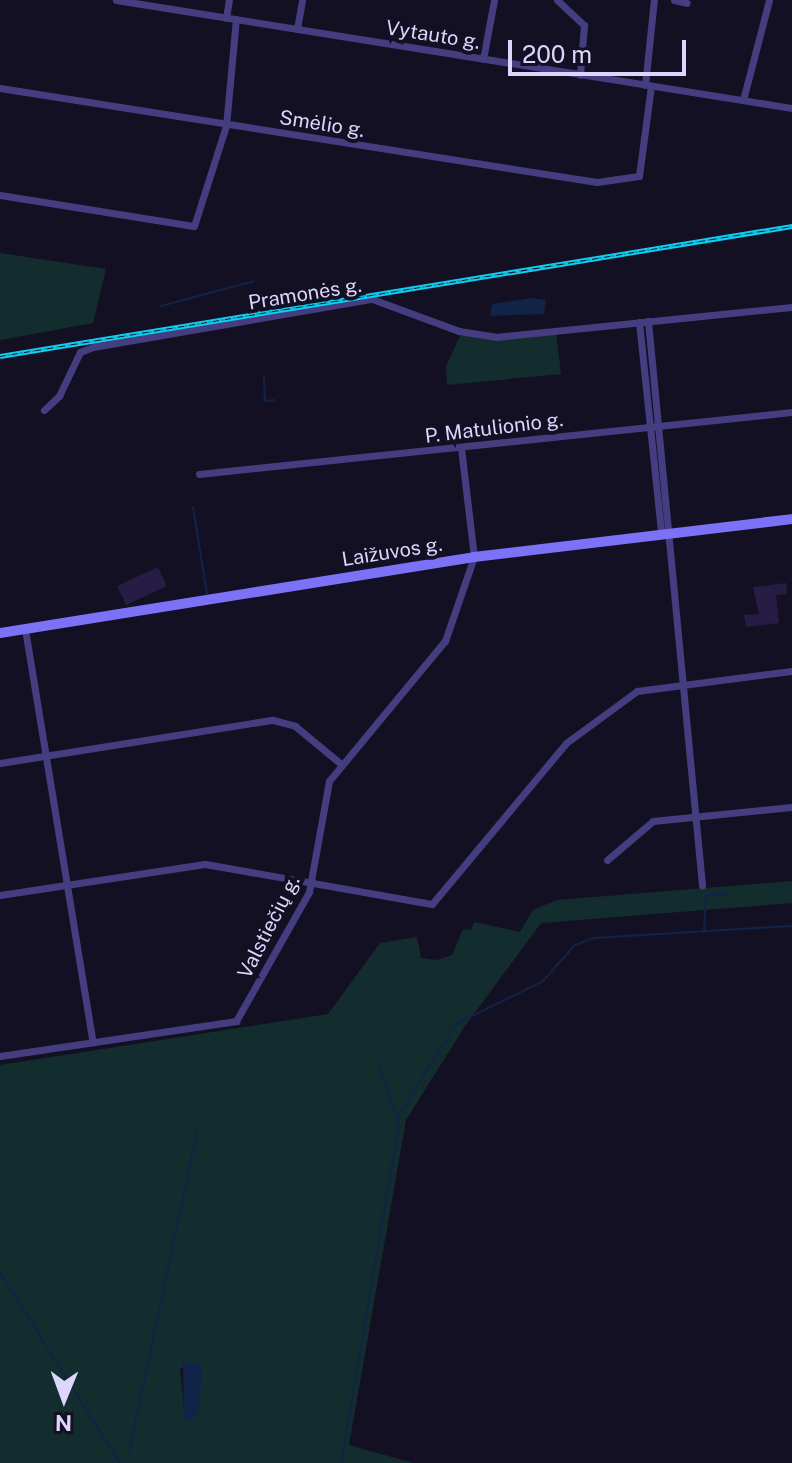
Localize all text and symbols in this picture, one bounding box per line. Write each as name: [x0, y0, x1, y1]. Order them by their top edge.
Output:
street label: Vytauto g.: [384, 16, 482, 54]
scale bar: [512, 24, 690, 74]
text: 200 m: [522, 40, 592, 68]
street label: Smėlio g.: [278, 105, 366, 143]
street label: Pramonės g.: [247, 273, 363, 315]
street label: P. Matulionio g.: [423, 408, 565, 448]
street label: Laižuvos g.: [340, 532, 444, 572]
street label: Valstiečių g.: [233, 871, 305, 983]
north arrow: [24, 1359, 104, 1439]
text: N: [55, 1410, 72, 1436]

